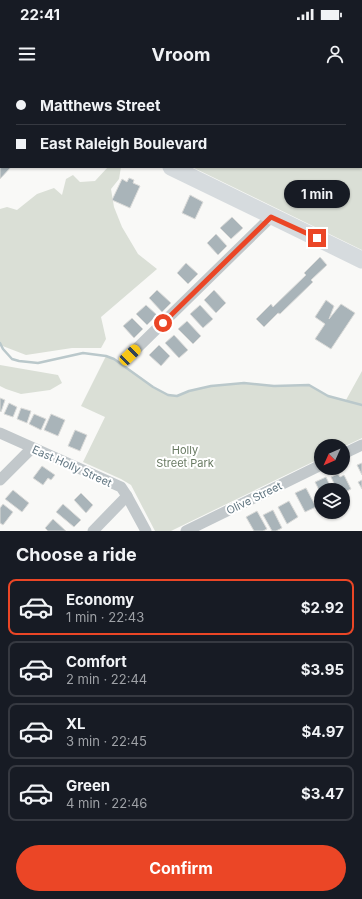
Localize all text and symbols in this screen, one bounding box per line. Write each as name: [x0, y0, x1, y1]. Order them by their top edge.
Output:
text: 22:41: [20, 5, 60, 24]
icon: menu: [16, 43, 38, 65]
icon: person: [324, 43, 346, 65]
text: Vroom: [152, 44, 210, 65]
text: Matthews Street: [40, 96, 160, 115]
text: East Raleigh Boulevard: [40, 134, 207, 153]
callout: 1 min: [284, 180, 350, 208]
text: 1 min: [301, 186, 333, 202]
route end: [308, 229, 326, 247]
route start: [154, 314, 172, 332]
car: [117, 342, 143, 368]
north arrow: [314, 439, 350, 475]
map controls: [314, 439, 350, 519]
street label: East Holly Street: [30, 442, 114, 490]
park label: Holly Street Park: [156, 443, 214, 470]
street label: Olive Street: [224, 478, 285, 518]
button: layers: [314, 483, 350, 519]
text: Choose a ride: [16, 544, 137, 565]
icon: car: [18, 589, 54, 625]
text: Economy: [66, 590, 134, 609]
text: $2.92: [301, 598, 344, 617]
text: 1 min · 22:43: [66, 609, 144, 625]
icon: car: [18, 651, 54, 687]
text: Comfort: [66, 652, 127, 671]
text: $3.95: [301, 660, 344, 679]
text: 2 min · 22:44: [66, 671, 147, 687]
icon: car: [18, 713, 54, 749]
text: XL: [66, 714, 86, 733]
text: $4.97: [302, 722, 344, 741]
text: 3 min · 22:45: [66, 733, 147, 749]
icon: car: [18, 775, 54, 811]
text: Green: [66, 776, 110, 795]
text: $3.47: [301, 784, 344, 803]
text: 4 min · 22:46: [66, 795, 147, 811]
button: Confirm: [16, 845, 346, 891]

